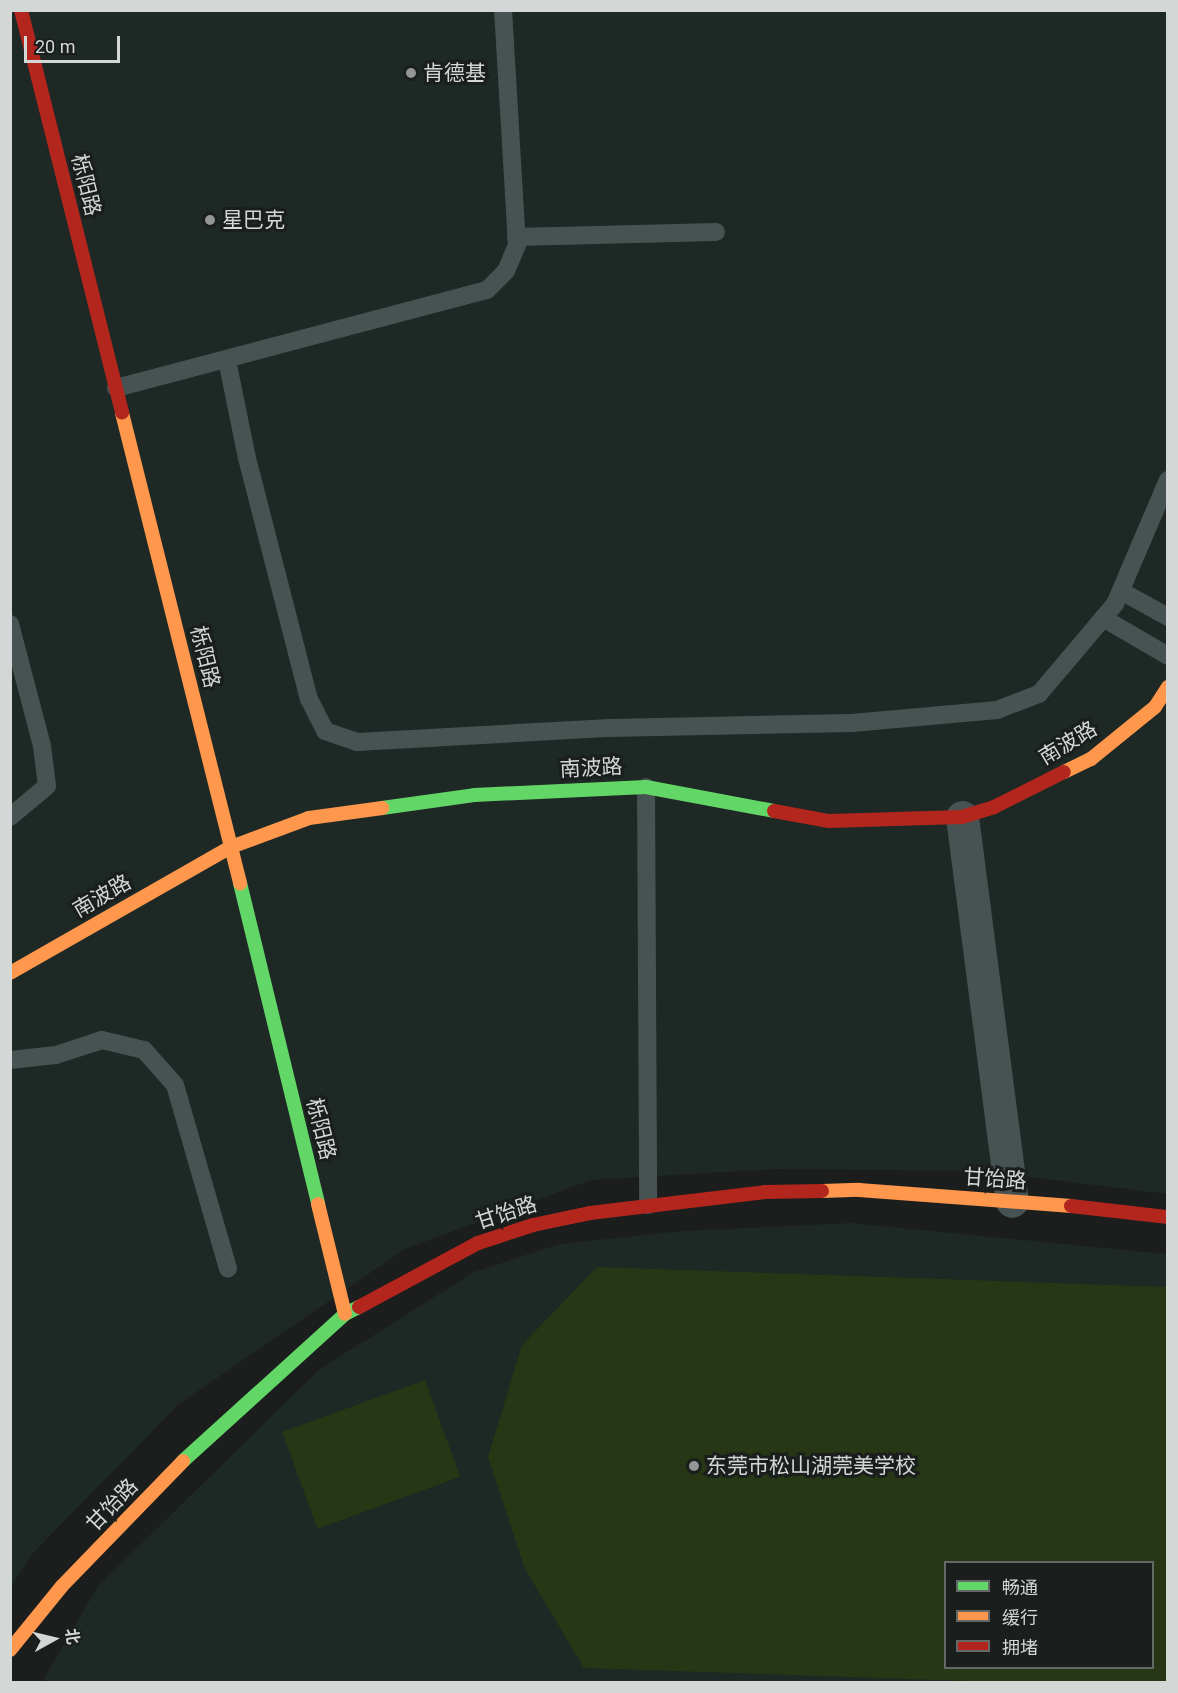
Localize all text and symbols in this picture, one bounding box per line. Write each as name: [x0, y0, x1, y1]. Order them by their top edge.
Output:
scale bar: [27, 24, 123, 62]
text: 20 m: [35, 36, 75, 57]
place label: 肯德基: [423, 60, 486, 86]
marker: 肯德基: [404, 66, 418, 80]
street label: 栎阳路: [66, 151, 106, 219]
place label: 星巴克: [222, 207, 285, 233]
marker: 星巴克: [203, 213, 217, 227]
street label: 栎阳路: [185, 623, 225, 691]
street label: 南波路: [1035, 716, 1101, 770]
street label: 南波路: [559, 754, 623, 782]
street label: 南波路: [68, 869, 136, 923]
street label: 栎阳路: [301, 1095, 341, 1163]
street label: 甘饴路: [963, 1164, 1027, 1194]
street label: 甘饴路: [472, 1191, 540, 1235]
place label: 东莞市松山湖莞美学校: [706, 1453, 916, 1479]
marker: 东莞市松山湖莞美学校: [687, 1459, 701, 1473]
street label: 甘饴路: [81, 1474, 143, 1536]
legend: [944, 1561, 1154, 1669]
text: 畅通: [1002, 1577, 1038, 1598]
text: 缓行: [1002, 1607, 1038, 1628]
north arrow: [24, 1609, 84, 1669]
text: 北: [62, 1627, 83, 1646]
text: 拥堵: [1002, 1637, 1038, 1658]

